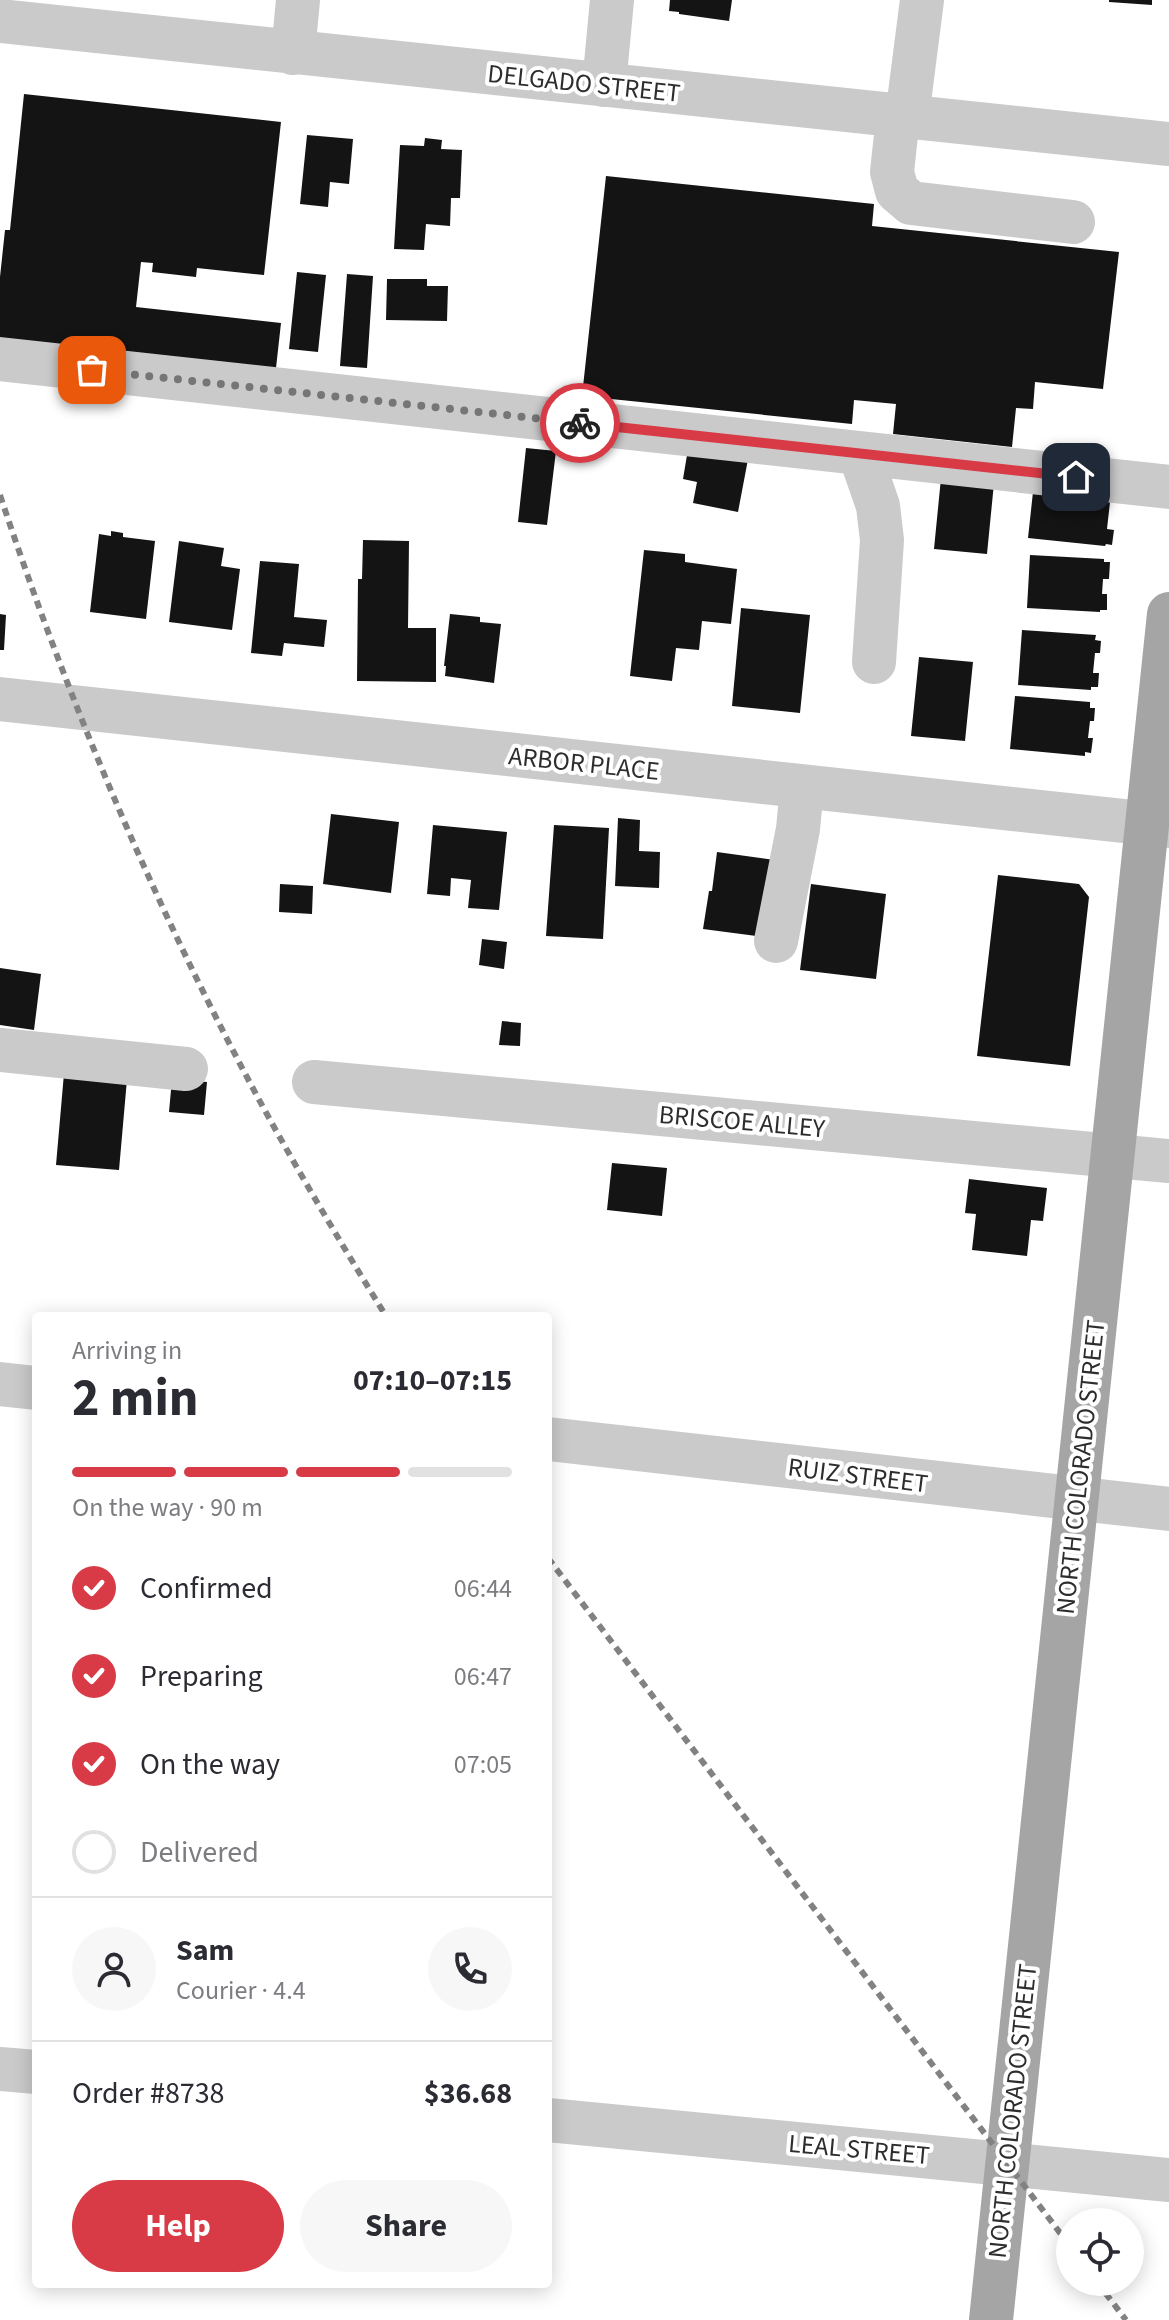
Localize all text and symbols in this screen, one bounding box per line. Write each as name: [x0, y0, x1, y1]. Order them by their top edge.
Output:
street label: DELGADO STREET: [486, 55, 682, 112]
pin: [58, 336, 126, 404]
icon: bag: [70, 348, 114, 392]
courier: [540, 383, 620, 463]
icon: bike: [558, 401, 602, 445]
pin: [1042, 443, 1110, 511]
icon: home: [1054, 455, 1098, 499]
street label: ARBOR PLACE: [507, 737, 661, 790]
street label: BRISCOE ALLEY: [657, 1096, 827, 1147]
street label: NORTH COLORADO STREET: [1047, 1318, 1114, 1616]
text: Arriving in: [72, 1332, 182, 1369]
text: 07:10–07:15: [353, 1359, 512, 1402]
text: 2 min: [72, 1362, 199, 1436]
street label: RUIZ STREET: [786, 1449, 930, 1502]
text: On the way · 90 m: [72, 1489, 263, 1526]
icon: check: [72, 1566, 116, 1610]
text: Confirmed: [140, 1567, 273, 1610]
text: 06:44: [454, 1570, 512, 1607]
icon: check: [72, 1654, 116, 1698]
text: Preparing: [140, 1655, 263, 1698]
text: 06:47: [454, 1658, 512, 1695]
icon: check: [72, 1742, 116, 1786]
text: On the way: [140, 1743, 280, 1786]
text: 07:05: [454, 1746, 512, 1783]
text: Delivered: [140, 1831, 259, 1874]
button: person: [72, 1927, 156, 2011]
button: phone: [428, 1927, 512, 2011]
text: Sam: [176, 1929, 234, 1972]
street label: NORTH COLORADO STREET: [979, 1962, 1046, 2260]
text: Courier · 4.4: [176, 1972, 306, 2009]
text: Order #8738: [72, 2072, 225, 2115]
text: $36.68: [424, 2072, 512, 2115]
street label: LEAL STREET: [787, 2125, 931, 2174]
button: Help: [72, 2180, 284, 2272]
button: Share: [300, 2180, 512, 2272]
map controls: [1056, 2208, 1144, 2296]
button: locate: [1056, 2208, 1144, 2296]

